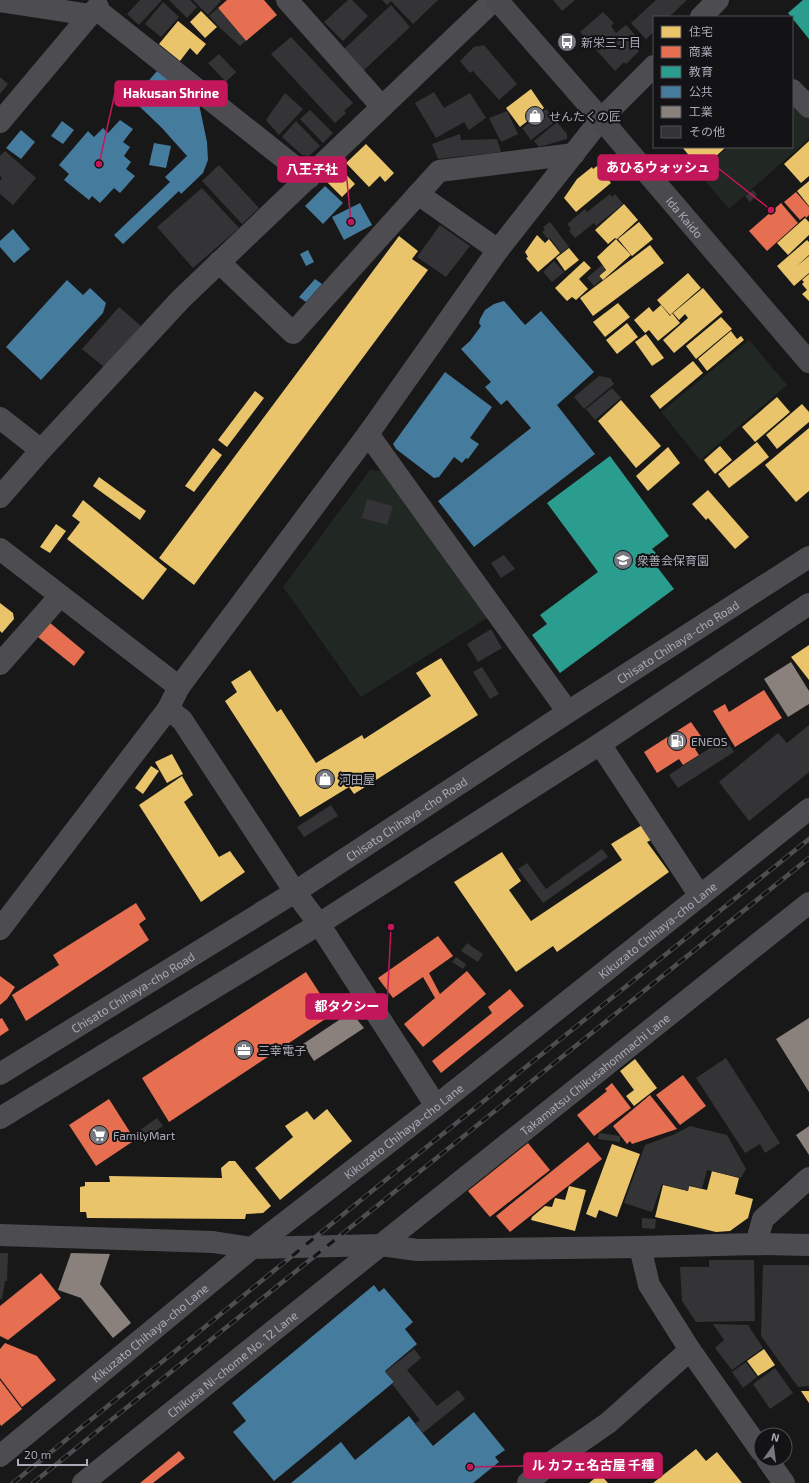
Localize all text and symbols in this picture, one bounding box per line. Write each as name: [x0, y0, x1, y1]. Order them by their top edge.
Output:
legend: [653, 16, 793, 148]
text: 住宅: [689, 24, 713, 38]
bus stop icon: 新栄三丁目: [556, 31, 578, 53]
place label: 新栄三丁目: [581, 35, 641, 49]
text: 商業: [689, 44, 713, 58]
text: 教育: [689, 64, 713, 78]
callout: Hakusan Shrine: [115, 81, 227, 106]
text: 公共: [689, 84, 713, 98]
text: Hakusan Shrine: [123, 85, 219, 101]
text: 工業: [689, 104, 713, 118]
shop icon: せんたくの匠: [524, 105, 546, 127]
place label: せんたくの匠: [549, 109, 621, 123]
text: その他: [689, 124, 725, 138]
callout: あひるウォッシュ: [598, 155, 718, 180]
callout: 八王子社: [278, 157, 346, 182]
text: あひるウォッシュ: [606, 159, 710, 175]
text: 八王子社: [286, 161, 338, 177]
street label: Ida Kaido: [663, 194, 706, 241]
school or university icon: 衆善会保育園: [612, 549, 634, 571]
place label: 衆善会保育園: [637, 553, 709, 567]
street label: Chisato Chihaya-cho Road: [614, 597, 741, 686]
fuel station icon: ENEOS: [666, 730, 688, 752]
place label: ENEOS: [691, 734, 728, 748]
shop icon: 河田屋: [314, 768, 336, 790]
place label: 河田屋: [339, 772, 375, 786]
street label: Chisato Chihaya-cho Road: [343, 774, 470, 864]
street label: Kikuzato Chihaya-cho Lane: [595, 879, 719, 981]
street label: Chisato Chihaya-cho Road: [69, 949, 197, 1035]
callout: 都タクシー: [306, 994, 387, 1019]
text: 都タクシー: [314, 998, 380, 1014]
street label: Takamatsu Chikusahonmachi Lane: [517, 1010, 672, 1138]
office icon: 三幸電子: [233, 1039, 255, 1061]
place label: 三幸電子: [258, 1043, 306, 1057]
street label: Kikuzato Chihaya-cho Lane: [341, 1080, 466, 1182]
supermarket icon: FamilyMart: [88, 1124, 110, 1146]
place label: FamilyMart: [113, 1128, 176, 1142]
street label: Kikuzato Chihaya-cho Lane: [88, 1280, 211, 1385]
street label: Chikusa Ni-chome No. 12 Lane: [164, 1308, 300, 1420]
north arrow: [753, 1427, 793, 1467]
text: N: [770, 1430, 781, 1444]
scale bar: [18, 1441, 87, 1467]
text: 20 m: [24, 1447, 51, 1461]
callout: ル カフェ名古屋 千種: [524, 1453, 662, 1478]
text: ル カフェ名古屋 千種: [532, 1457, 654, 1473]

